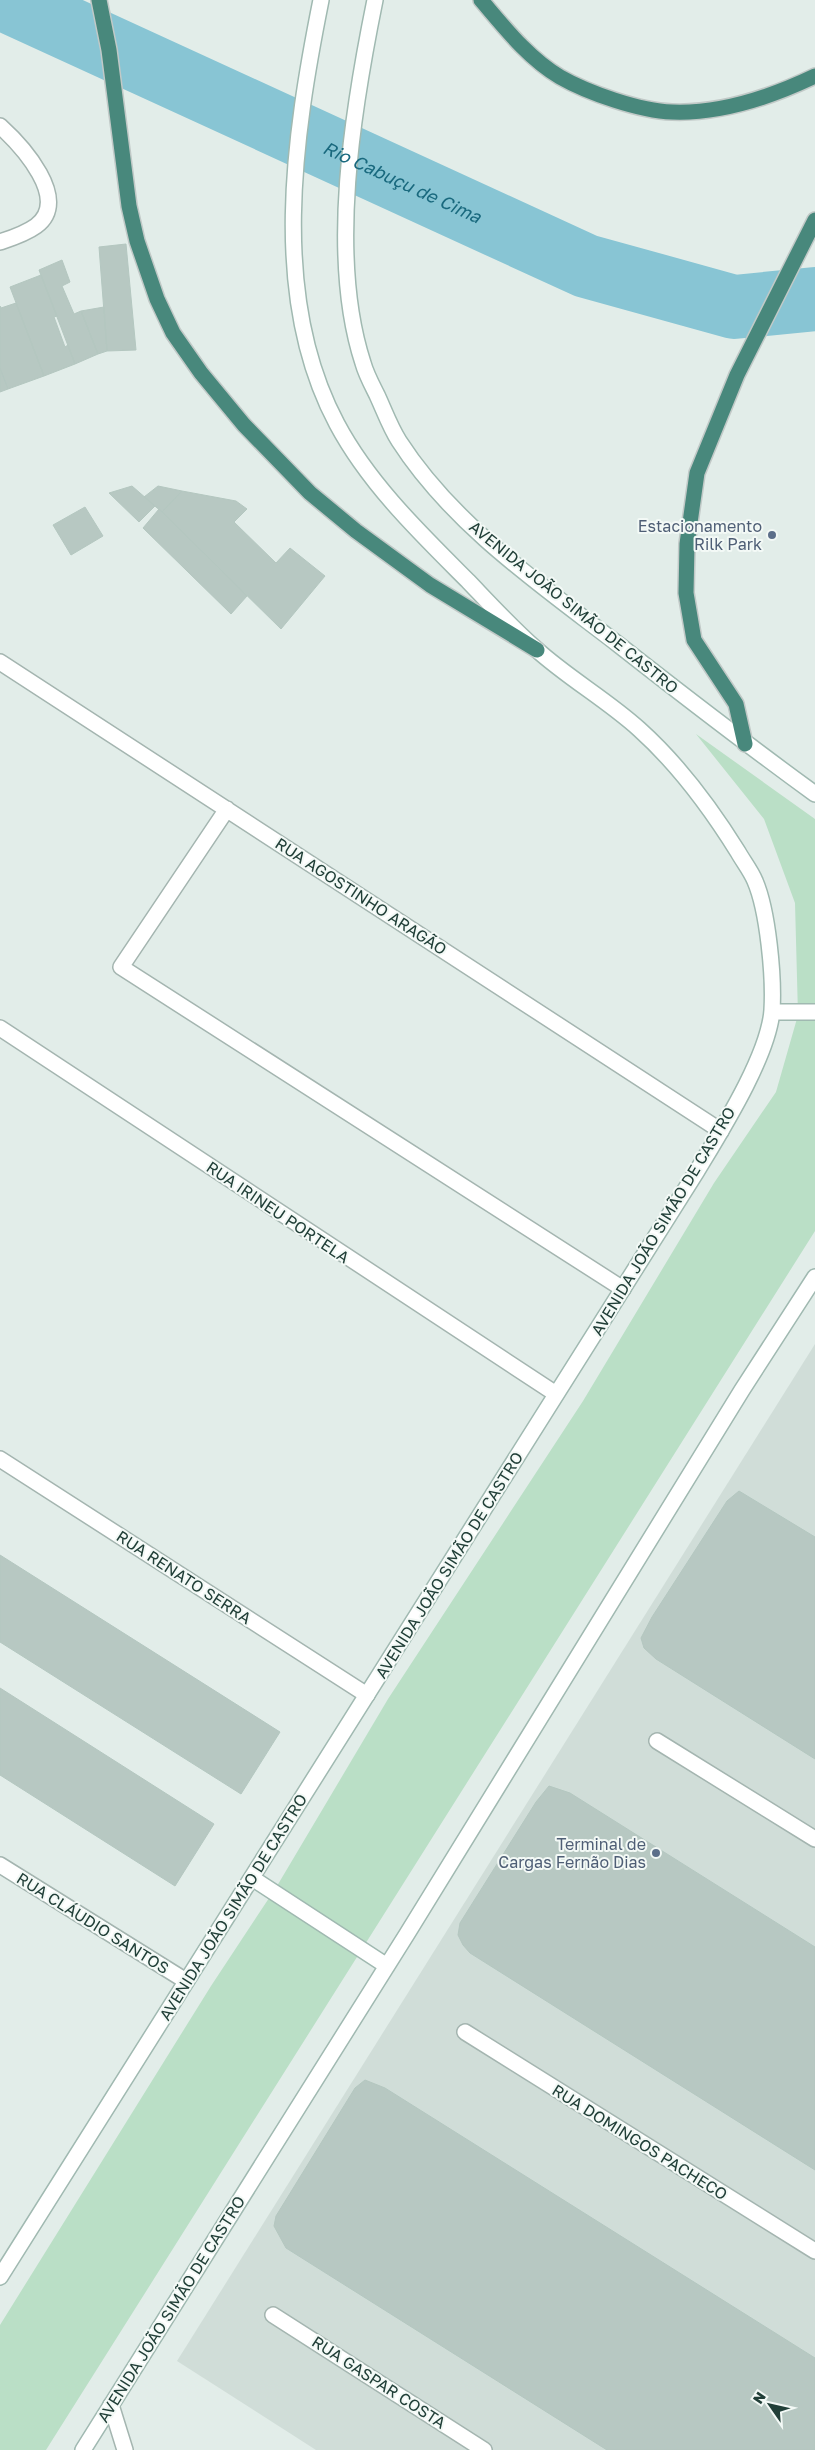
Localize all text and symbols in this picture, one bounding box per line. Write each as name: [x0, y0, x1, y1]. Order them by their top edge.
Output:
water label: Rio Cabuçu de Cima: [320, 136, 485, 228]
street label: AVENIDA JOÃO SIMÃO DE CASTRO: [465, 516, 683, 698]
place label: Estacionamento Rilk Park: [638, 516, 762, 554]
marker: Estacionamento Rilk Park: [766, 529, 778, 541]
street label: RUA AGOSTINHO ARAGÃO: [271, 833, 451, 959]
street label: AVENIDA JOÃO SIMÃO DE CASTRO: [587, 1103, 739, 1339]
street label: RUA IRINEU PORTELA: [203, 1157, 354, 1267]
street label: AVENIDA JOÃO SIMÃO DE CASTRO: [371, 1448, 527, 1682]
street label: RUA RENATO SERRA: [113, 1526, 255, 1628]
street label: AVENIDA JOÃO SIMÃO DE CASTRO: [155, 1790, 311, 2024]
place label: Terminal de Cargas Fernão Dias: [498, 1834, 646, 1872]
marker: Terminal de Cargas Fernão Dias: [650, 1847, 662, 1859]
street label: RUA CLÁUDIO SANTOS: [13, 1868, 173, 1978]
street label: RUA DOMINGOS PACHECO: [549, 2080, 731, 2204]
street label: AVENIDA JOÃO SIMÃO DE CASTRO: [93, 2192, 249, 2426]
street label: RUA GASPAR COSTA: [308, 2331, 450, 2433]
north arrow: [745, 2380, 795, 2430]
text: N: [749, 2388, 769, 2407]

